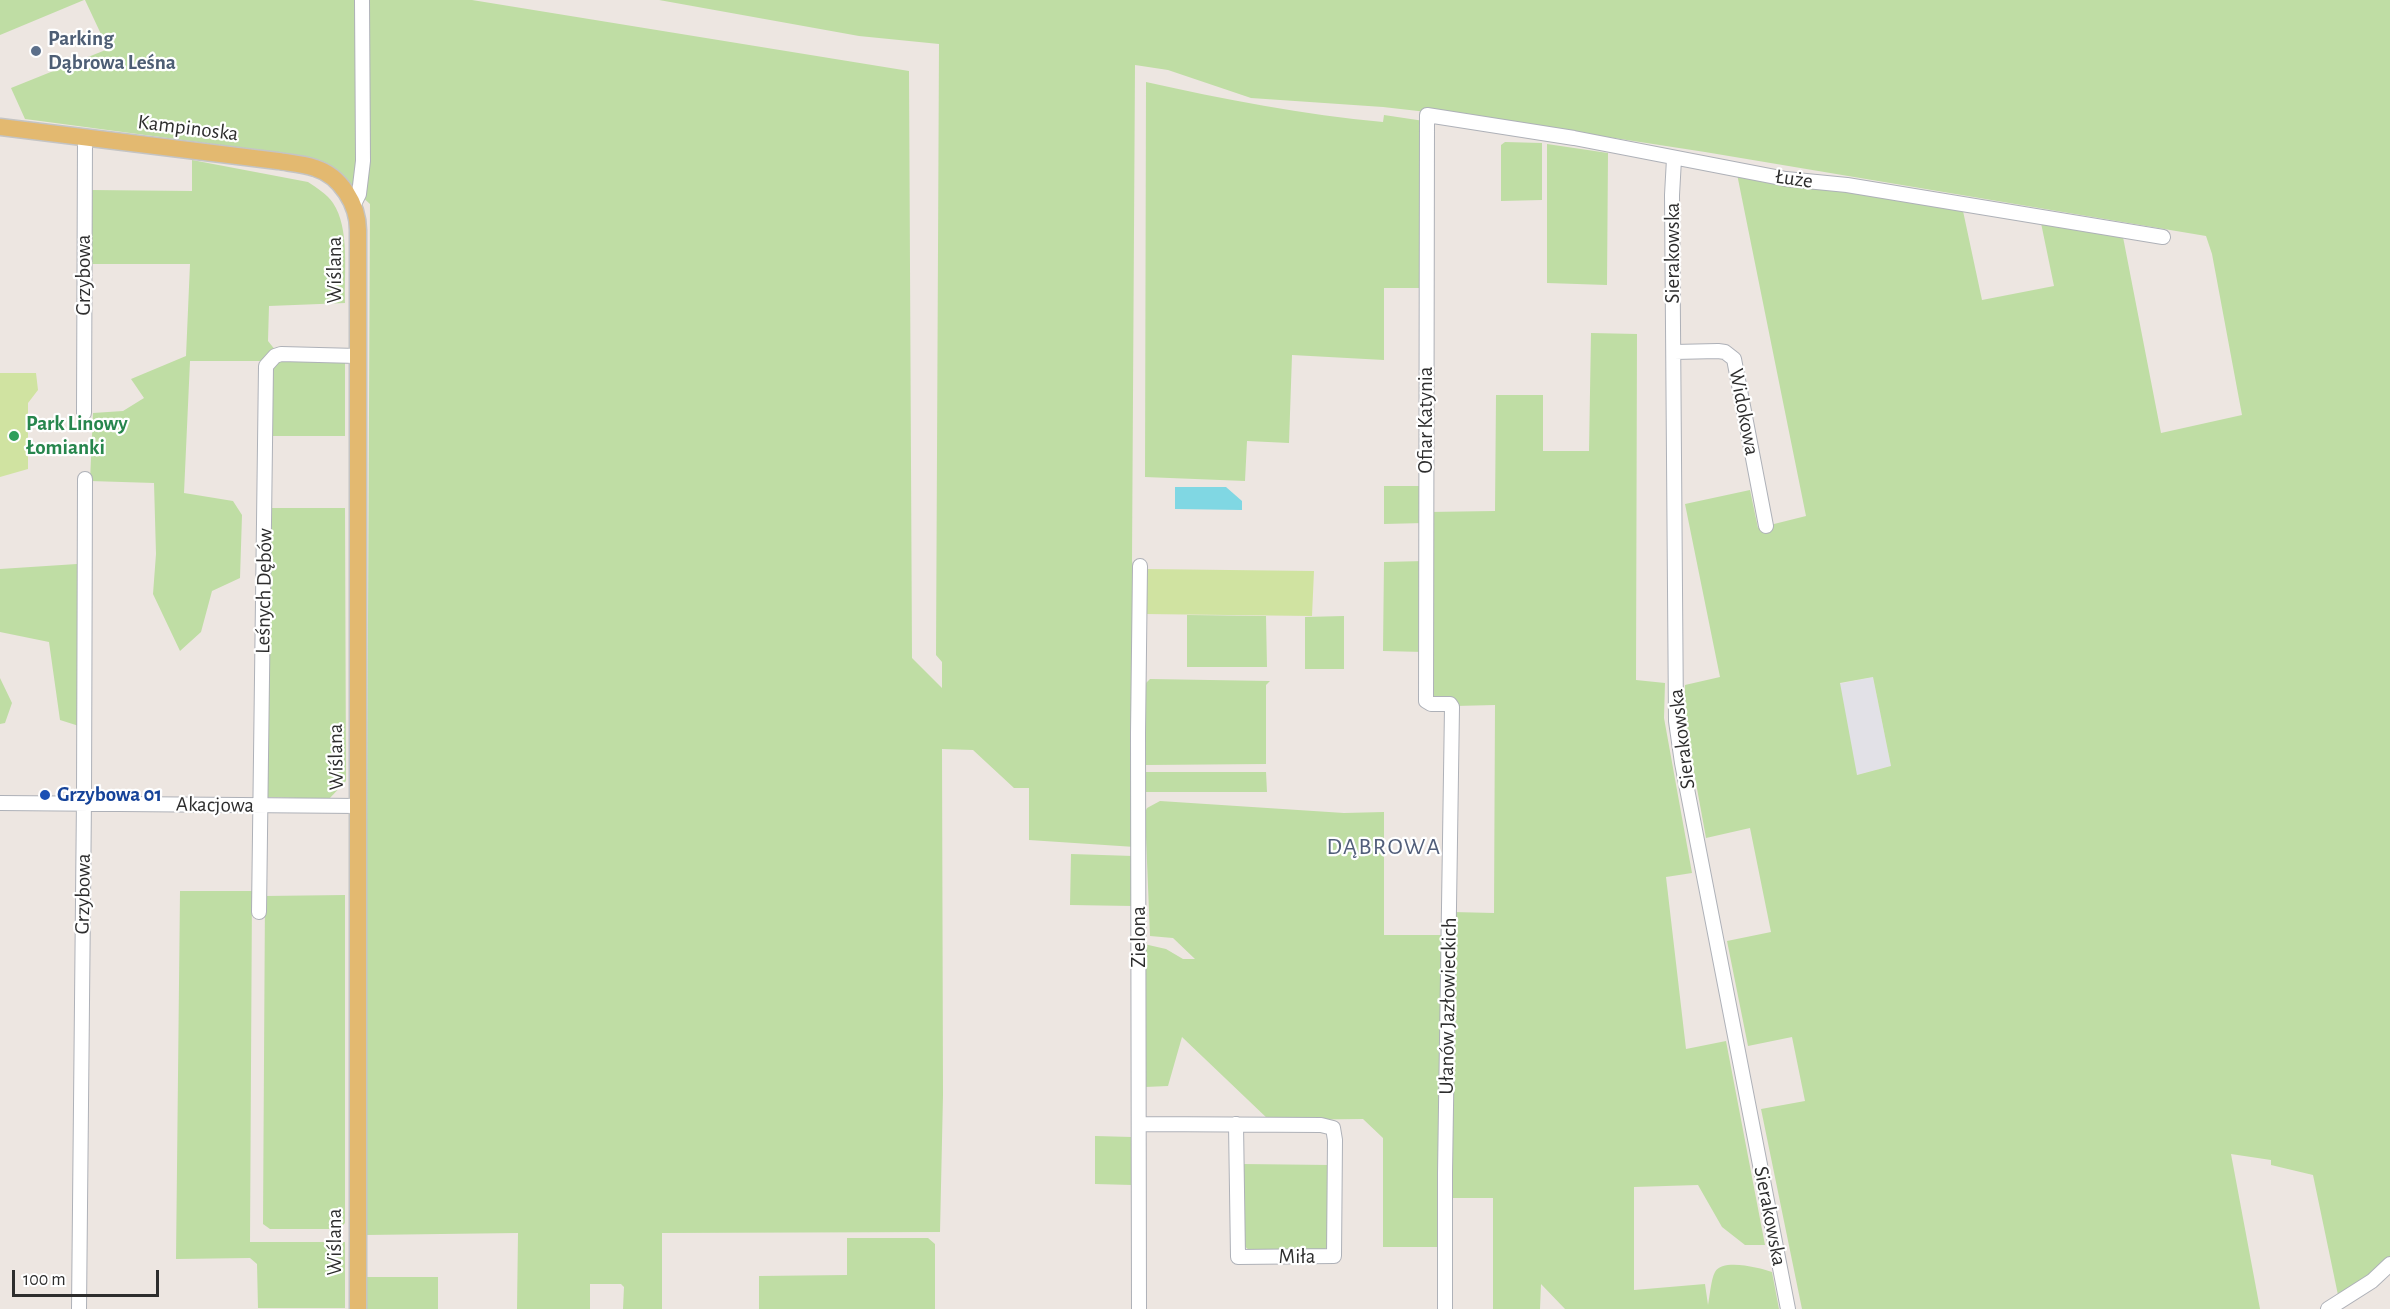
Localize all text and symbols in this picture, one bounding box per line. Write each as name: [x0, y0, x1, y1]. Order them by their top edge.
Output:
place label: Parking Dąbrowa Leśna: [48, 26, 176, 76]
marker: Parking Dąbrowa Leśna: [29, 44, 43, 58]
street label: Kampinoska: [136, 109, 240, 147]
street label: Łuże: [1774, 164, 1814, 194]
street label: Sierakowska: [1660, 203, 1686, 303]
street label: Grzybowa: [71, 235, 97, 315]
street label: Wiślana: [322, 237, 348, 303]
street label: Ofiar Katynia: [1413, 367, 1439, 473]
street label: Widokowa: [1723, 367, 1765, 457]
place label: Park Linowy Łomianki: [26, 411, 128, 461]
marker: Park Linowy Łomianki: [7, 429, 21, 443]
street label: Leśnych Dębów: [250, 528, 278, 654]
street label: Sierakowska: [1663, 687, 1701, 791]
street label: Wiślana: [323, 723, 349, 791]
place label: Grzybowa 01: [57, 782, 162, 808]
marker: Grzybowa 01: [38, 788, 52, 802]
street label: Akacjowa: [176, 792, 254, 818]
district label: DĄBROWA: [1326, 833, 1442, 861]
street label: Grzybowa: [70, 853, 96, 935]
street label: Zielona: [1126, 906, 1152, 968]
street label: Ułanów Jazłowieckich: [1434, 917, 1462, 1095]
street label: Sierakowska: [1748, 1164, 1792, 1268]
street label: Wiślana: [322, 1209, 348, 1275]
street label: Miła: [1279, 1244, 1315, 1270]
scale bar: [15, 1258, 162, 1296]
text: 100 m: [23, 1271, 66, 1289]

